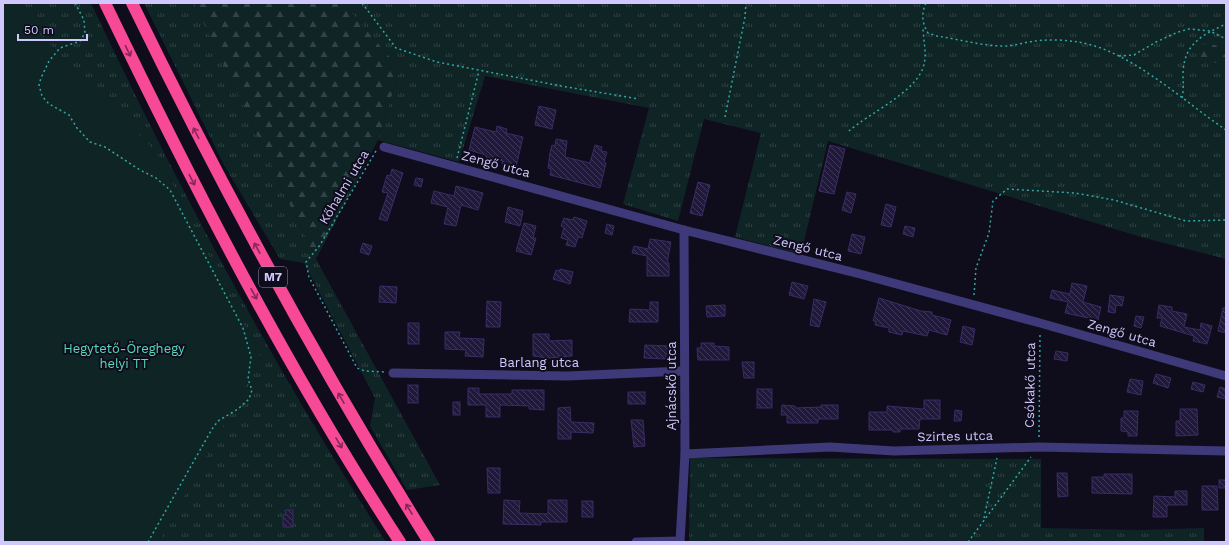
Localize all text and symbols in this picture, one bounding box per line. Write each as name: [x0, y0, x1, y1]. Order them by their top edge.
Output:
scale bar: [18, 16, 87, 42]
text: 50 m: [24, 23, 54, 37]
one-way arrow: [125, 44, 132, 56]
one-way arrow: [192, 127, 200, 139]
street label: Kőhalmi utca: [316, 147, 372, 227]
street label: Zengő utca: [460, 148, 533, 181]
one-way arrow: [189, 174, 196, 186]
street label: Zengő utca: [772, 232, 845, 264]
one-way arrow: [253, 242, 261, 254]
road number: M7: [259, 267, 287, 287]
one-way arrow: [250, 288, 258, 300]
street label: Zengő utca: [1086, 316, 1159, 350]
park label: Hegytető-Öreghegy helyi TT: [63, 341, 185, 371]
street label: Ajnácskő utca: [664, 341, 679, 431]
street label: Csókakő utca: [1022, 341, 1038, 428]
street label: Barlang utca: [499, 355, 580, 370]
one-way arrow: [337, 392, 345, 404]
street label: Szirtes utca: [917, 428, 994, 444]
one-way arrow: [336, 437, 344, 449]
one-way arrow: [404, 503, 412, 515]

